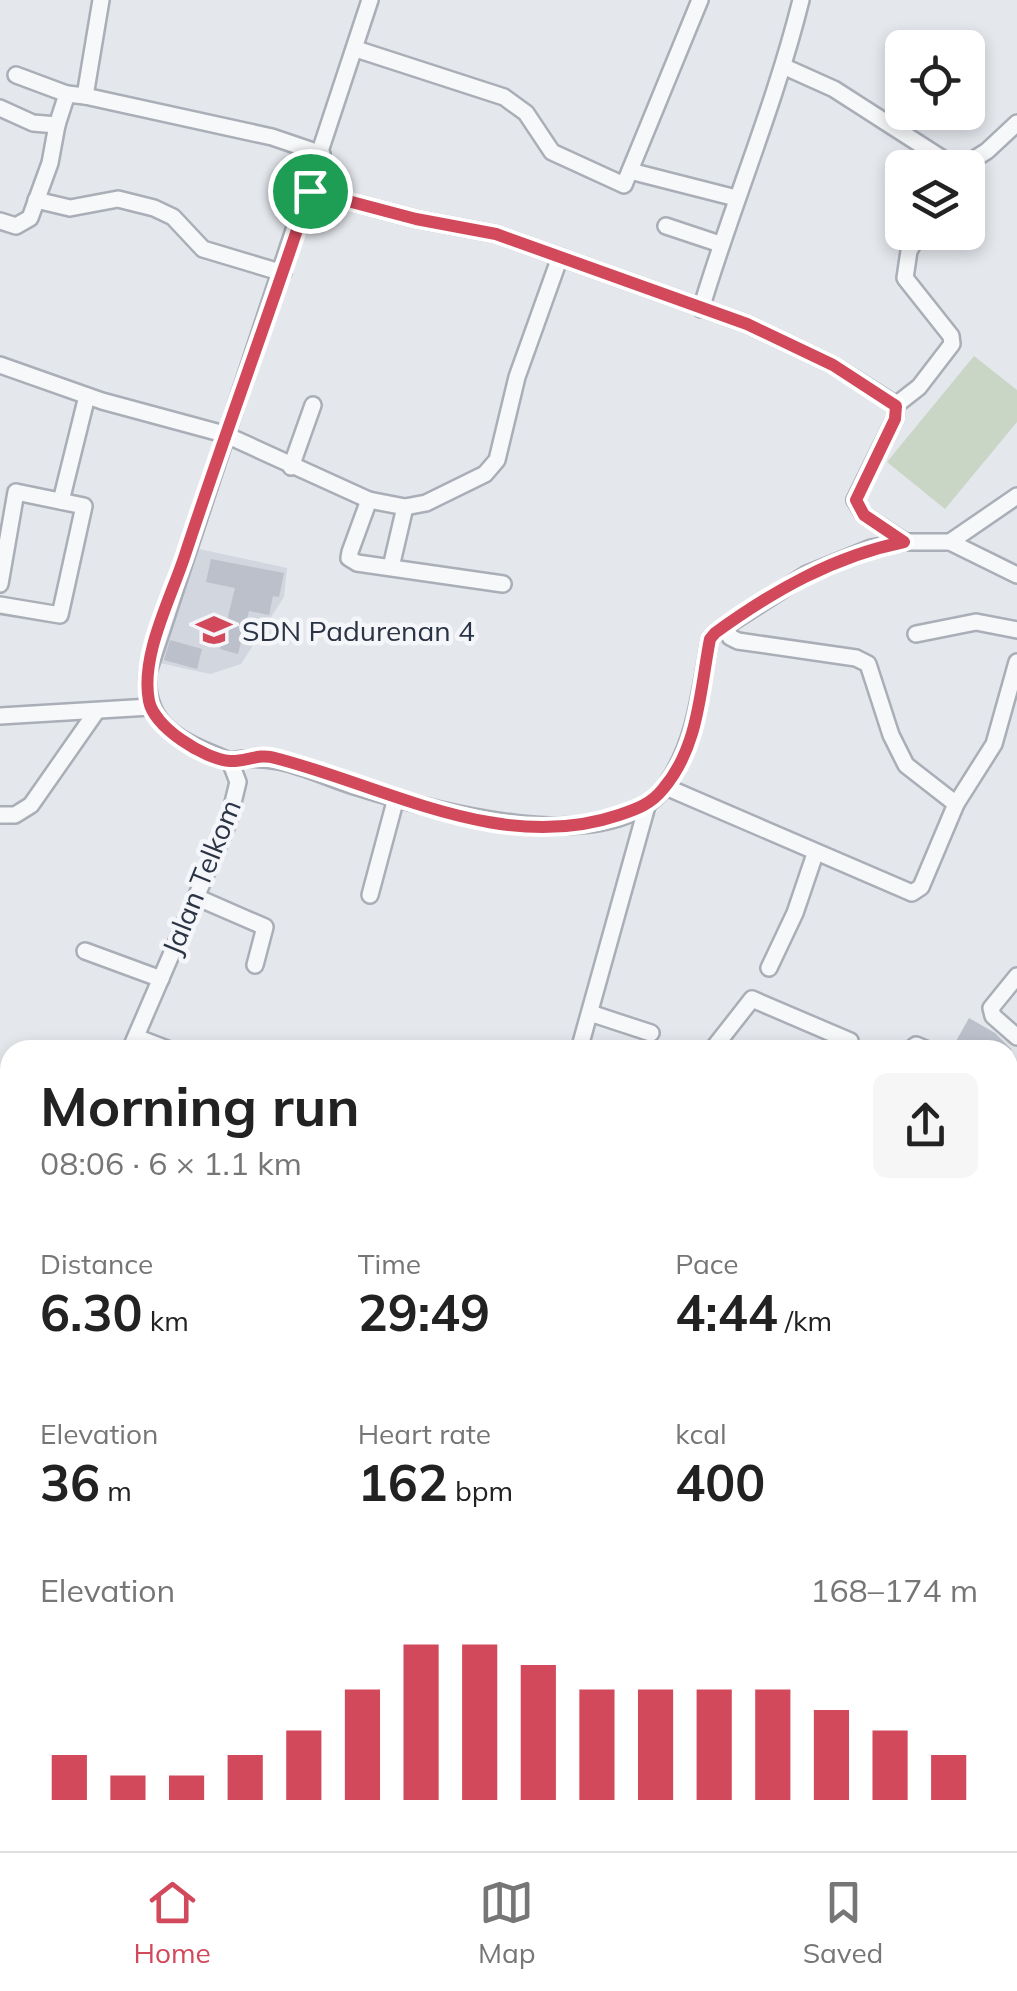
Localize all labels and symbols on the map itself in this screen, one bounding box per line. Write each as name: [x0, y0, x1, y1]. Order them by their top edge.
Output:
pin: [268, 149, 353, 234]
school or university icon: SDN Padurenan 4: [195, 611, 233, 649]
place label: SDN Padurenan 4: [242, 613, 475, 648]
street label: Jalan Telkom: [154, 794, 248, 960]

